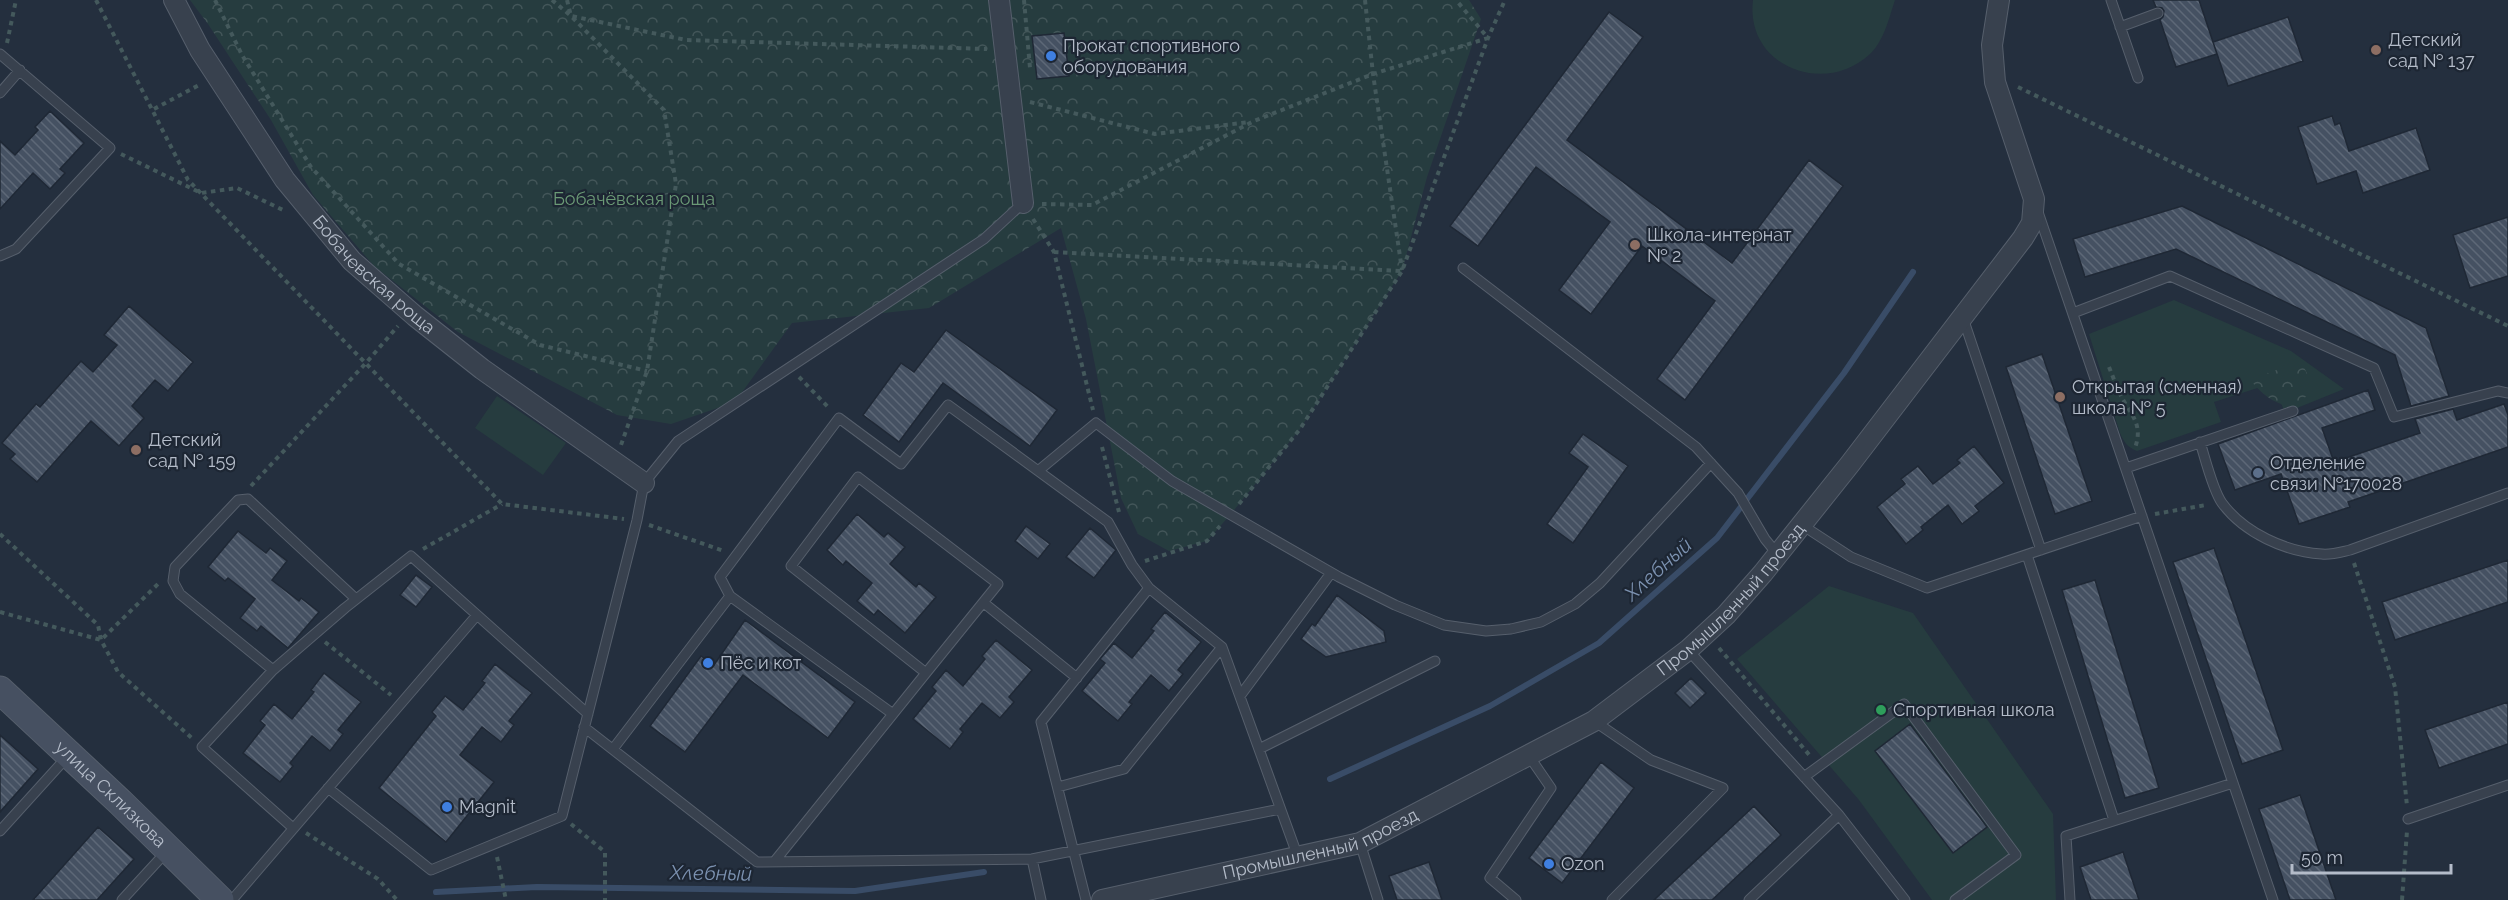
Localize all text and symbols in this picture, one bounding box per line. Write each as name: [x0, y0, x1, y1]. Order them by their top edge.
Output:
place label: Детский сад № 137: [2388, 29, 2475, 71]
place label: Прокат спортивного оборудования: [1063, 35, 1240, 77]
marker: Детский сад № 137: [2369, 43, 2383, 57]
marker: Прокат спортивного оборудования: [1044, 49, 1058, 63]
park label: Бобачёвская роща: [553, 188, 715, 209]
street label: Бобачевская роща: [309, 211, 440, 338]
place label: Школа-интернат № 2: [1647, 224, 1792, 266]
marker: Школа-интернат № 2: [1628, 238, 1642, 252]
place label: Открытая (сменная) школа № 5: [2072, 376, 2242, 418]
marker: Открытая (сменная) школа № 5: [2053, 390, 2067, 404]
place label: Детский сад № 159: [148, 429, 236, 471]
marker: Детский сад № 159: [129, 443, 143, 457]
place label: Отделение связи №170028: [2270, 452, 2402, 494]
marker: Отделение связи №170028: [2251, 466, 2265, 480]
street label: Промышленный проезд: [1652, 519, 1809, 680]
water label: Хлебный: [1618, 533, 1696, 607]
place label: Пёс и кот: [720, 652, 802, 673]
marker: Пёс и кот: [701, 656, 715, 670]
place label: Спортивная школа: [1893, 699, 2055, 720]
marker: Спортивная школа: [1874, 703, 1888, 717]
street label: улица Склизкова: [51, 736, 171, 852]
place label: Magnit: [459, 796, 516, 817]
marker: Magnit: [440, 800, 454, 814]
street label: Промышленный проезд: [1220, 804, 1421, 883]
scale bar: [2292, 837, 2451, 875]
text: 50 m: [2301, 847, 2343, 868]
place label: Ozon: [1561, 853, 1604, 874]
marker: Ozon: [1542, 857, 1556, 871]
water label: Хлебный: [668, 860, 752, 886]

